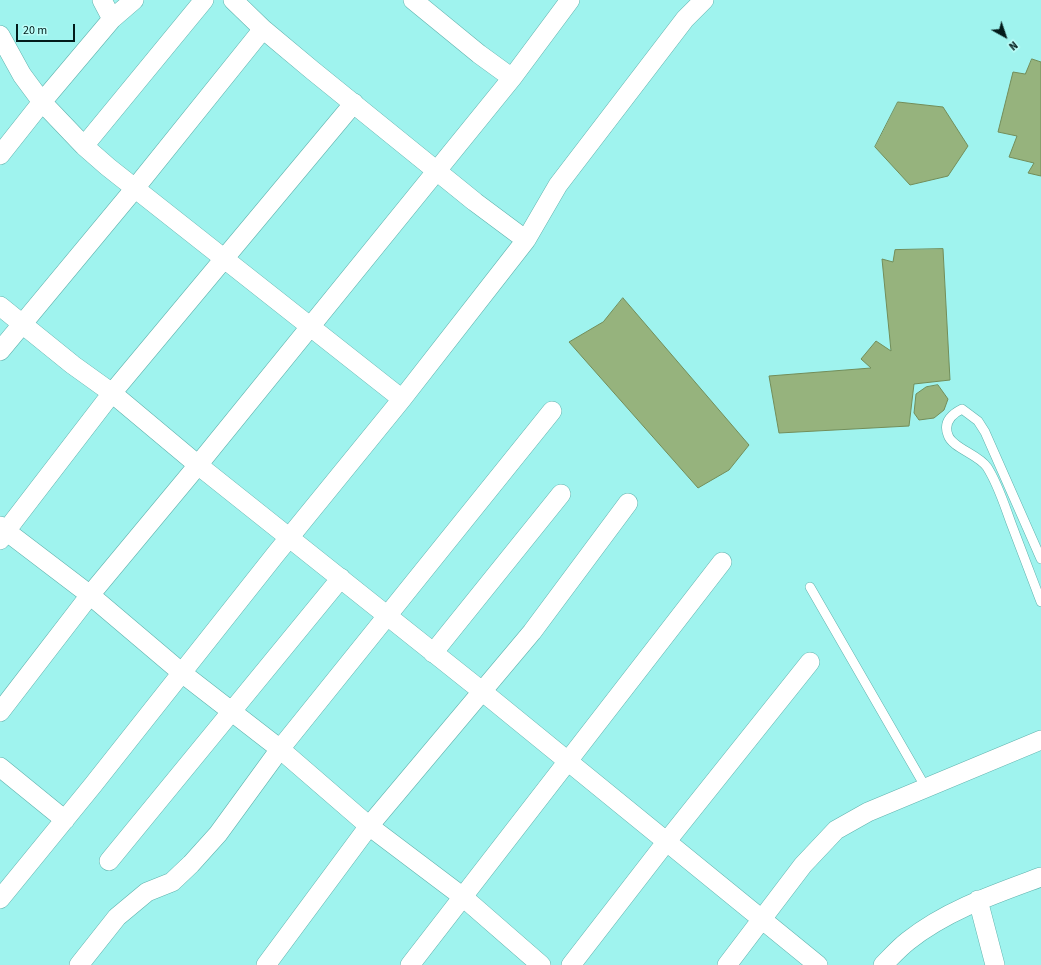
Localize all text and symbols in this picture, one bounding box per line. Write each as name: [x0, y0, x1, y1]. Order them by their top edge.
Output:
scale bar: [18, 16, 77, 42]
north arrow: [985, 16, 1025, 56]
text: 20 m: [23, 22, 47, 39]
text: N: [1005, 37, 1021, 54]

